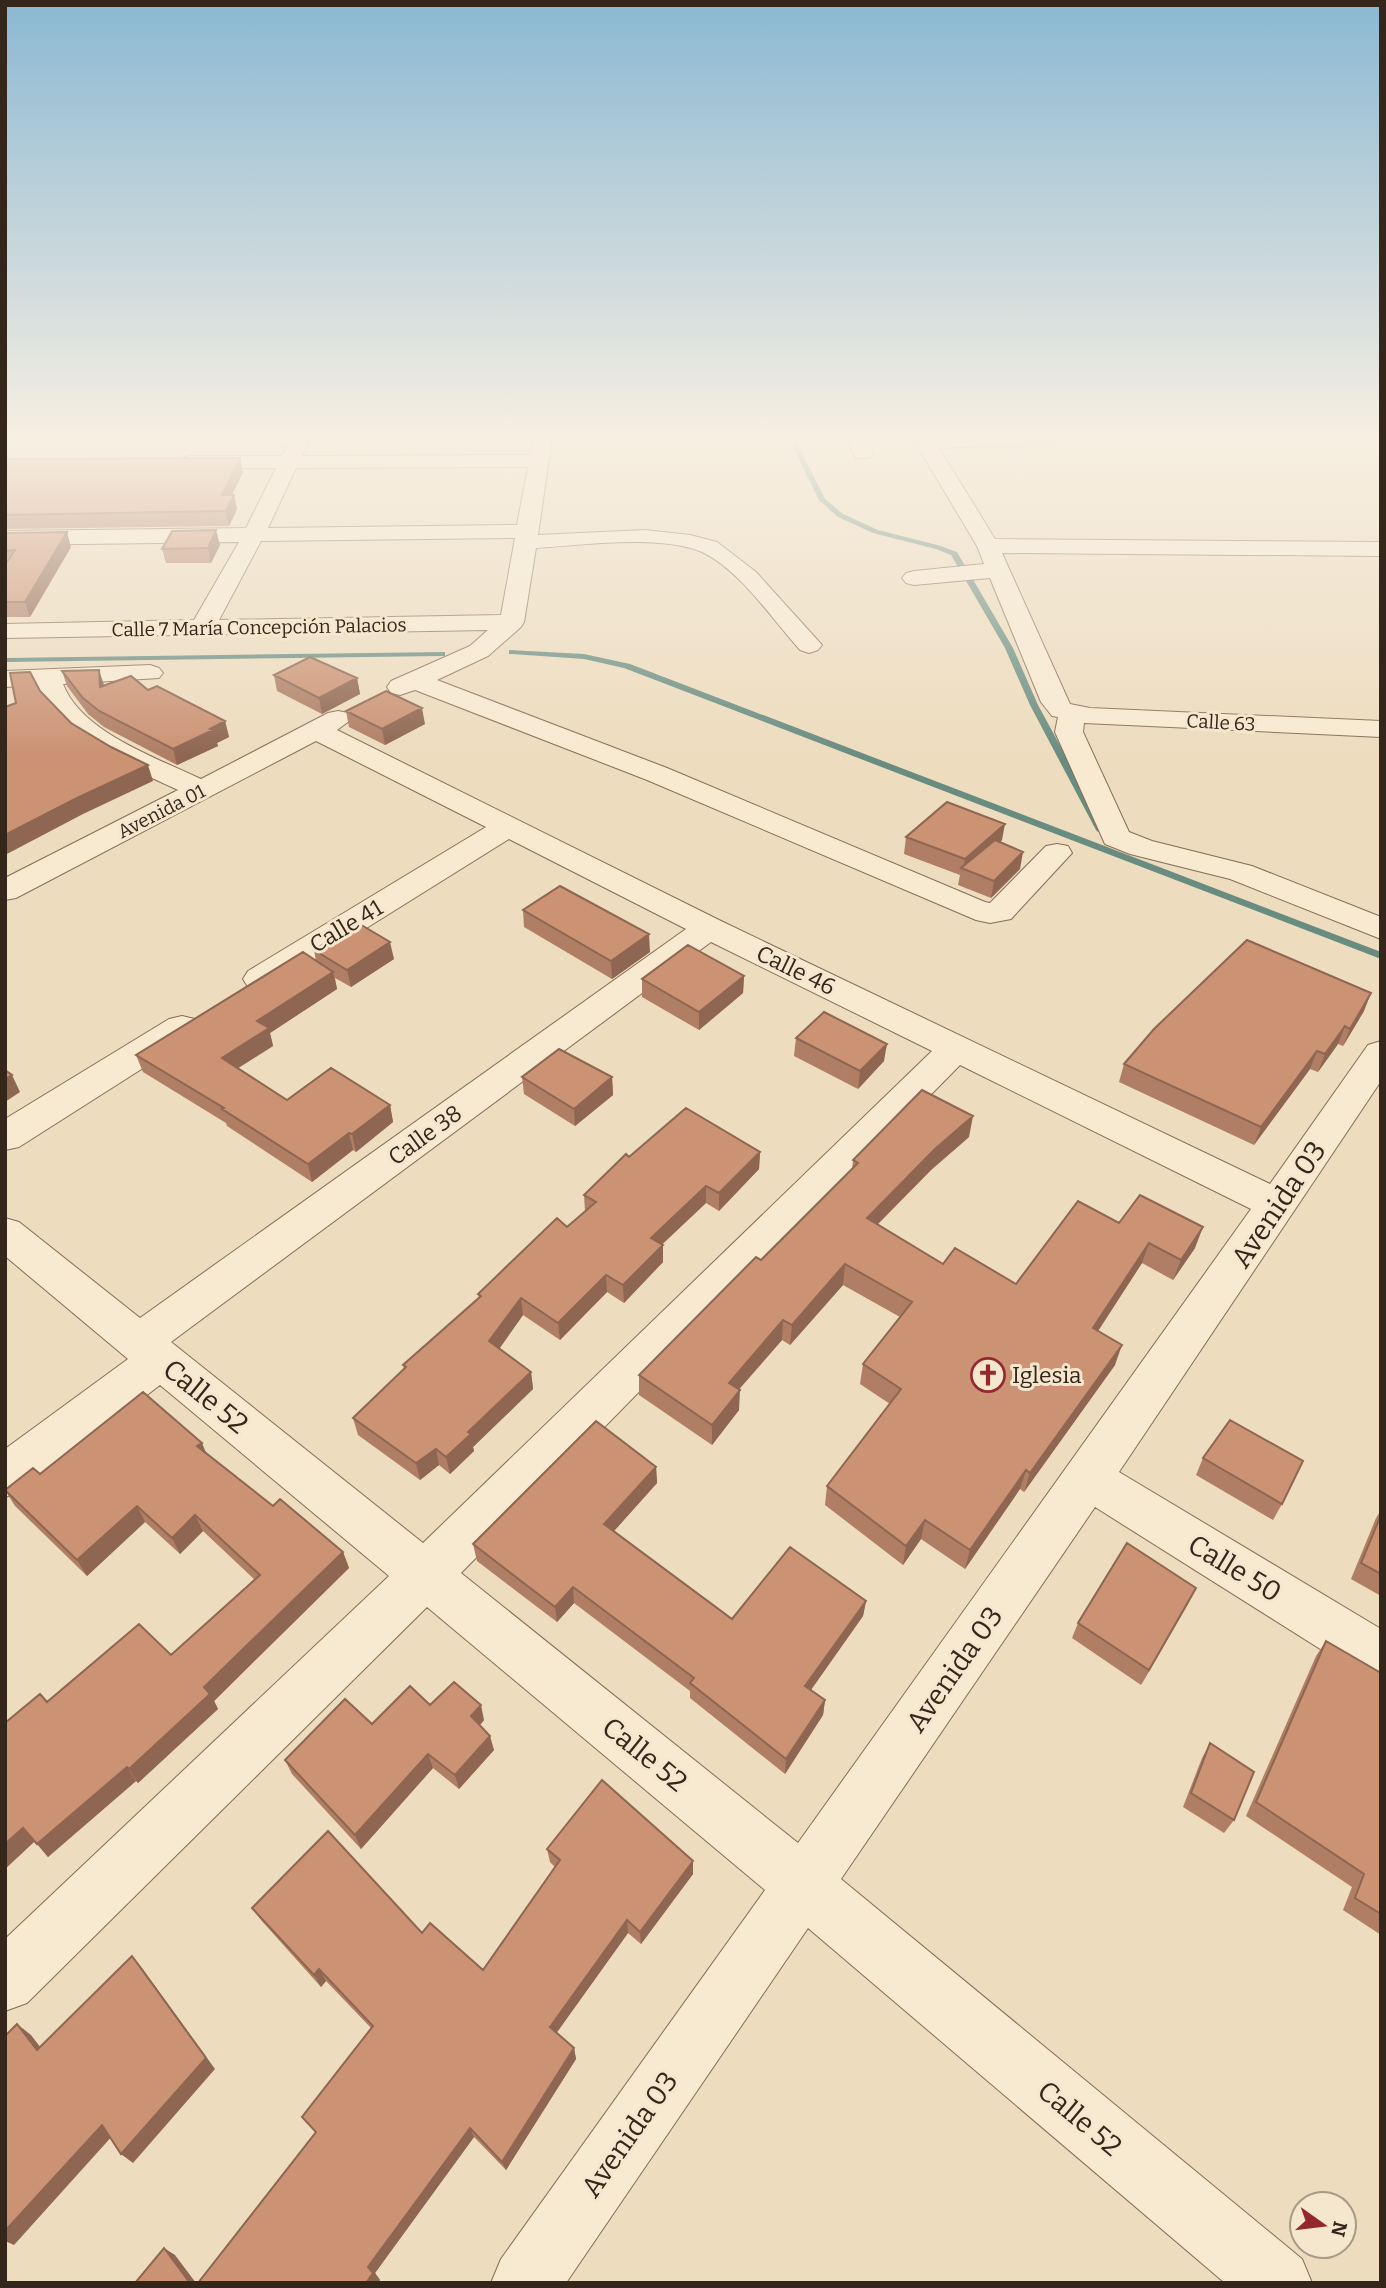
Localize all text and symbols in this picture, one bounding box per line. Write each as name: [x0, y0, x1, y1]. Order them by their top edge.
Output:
street label: Calle 7 María Concepción Palacios: [111, 613, 407, 642]
street label: Calle 63: [1186, 709, 1256, 736]
street label: Avenida 01: [114, 779, 209, 843]
street label: Calle 41: [304, 893, 388, 959]
street label: Calle 46: [752, 939, 840, 1001]
street label: Calle 38: [383, 1099, 467, 1171]
street label: Avenida 03: [1224, 1135, 1333, 1274]
street label: Calle 52: [157, 1352, 255, 1441]
church icon: Iglesia: [969, 1356, 1007, 1394]
place label: Iglesia: [1012, 1361, 1082, 1389]
street label: Calle 50: [1182, 1528, 1287, 1609]
street label: Avenida 03: [899, 1600, 1010, 1738]
street label: Calle 52: [596, 1710, 694, 1799]
street label: Avenida 03: [574, 2065, 685, 2203]
street label: Calle 52: [1031, 2074, 1128, 2163]
north arrow: [1288, 2190, 1358, 2260]
text: N: [1326, 2219, 1352, 2239]

